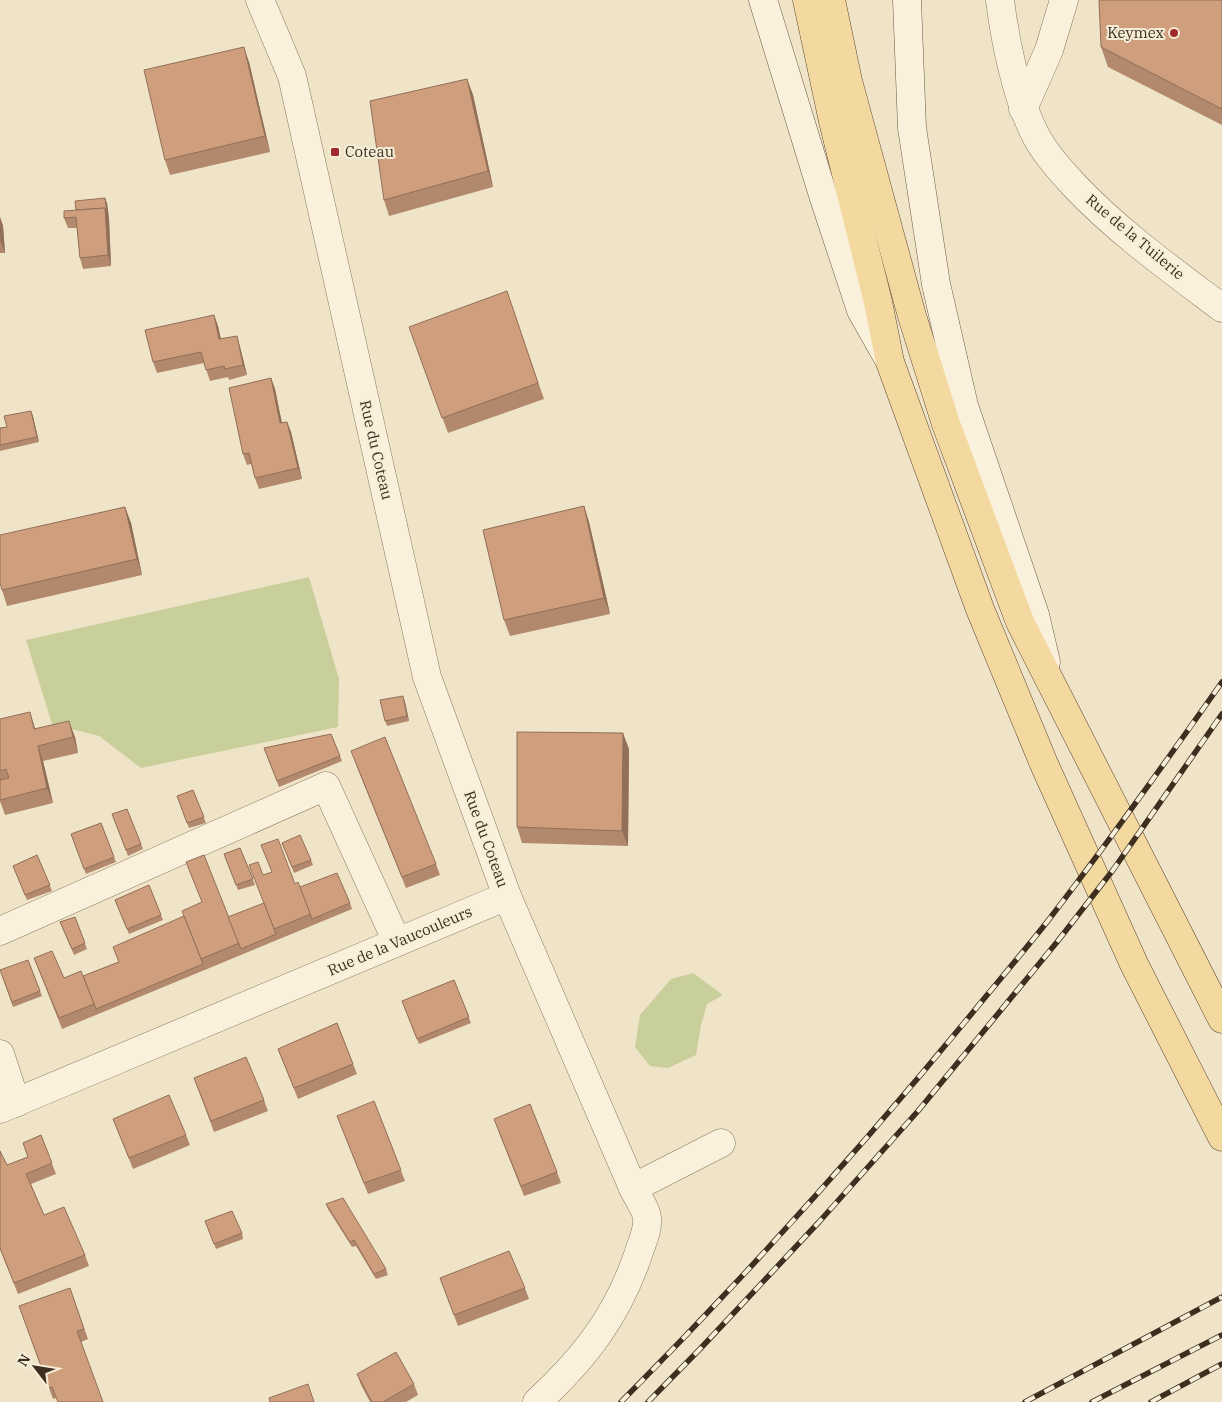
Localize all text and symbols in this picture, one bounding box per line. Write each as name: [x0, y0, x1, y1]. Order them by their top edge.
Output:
place label: Keymex: [1107, 23, 1164, 42]
marker: Keymex: [1168, 27, 1180, 39]
place label: Coteau: [345, 142, 394, 161]
marker: Coteau: [329, 146, 341, 158]
street label: Rue de la Tuilerie: [1082, 190, 1189, 283]
street label: Rue du Coteau: [356, 398, 397, 502]
street label: Rue du Coteau: [460, 788, 513, 890]
street label: Rue de la Vaucouleurs: [325, 901, 475, 980]
north arrow: [10, 1342, 60, 1392]
text: N: [13, 1351, 34, 1370]

